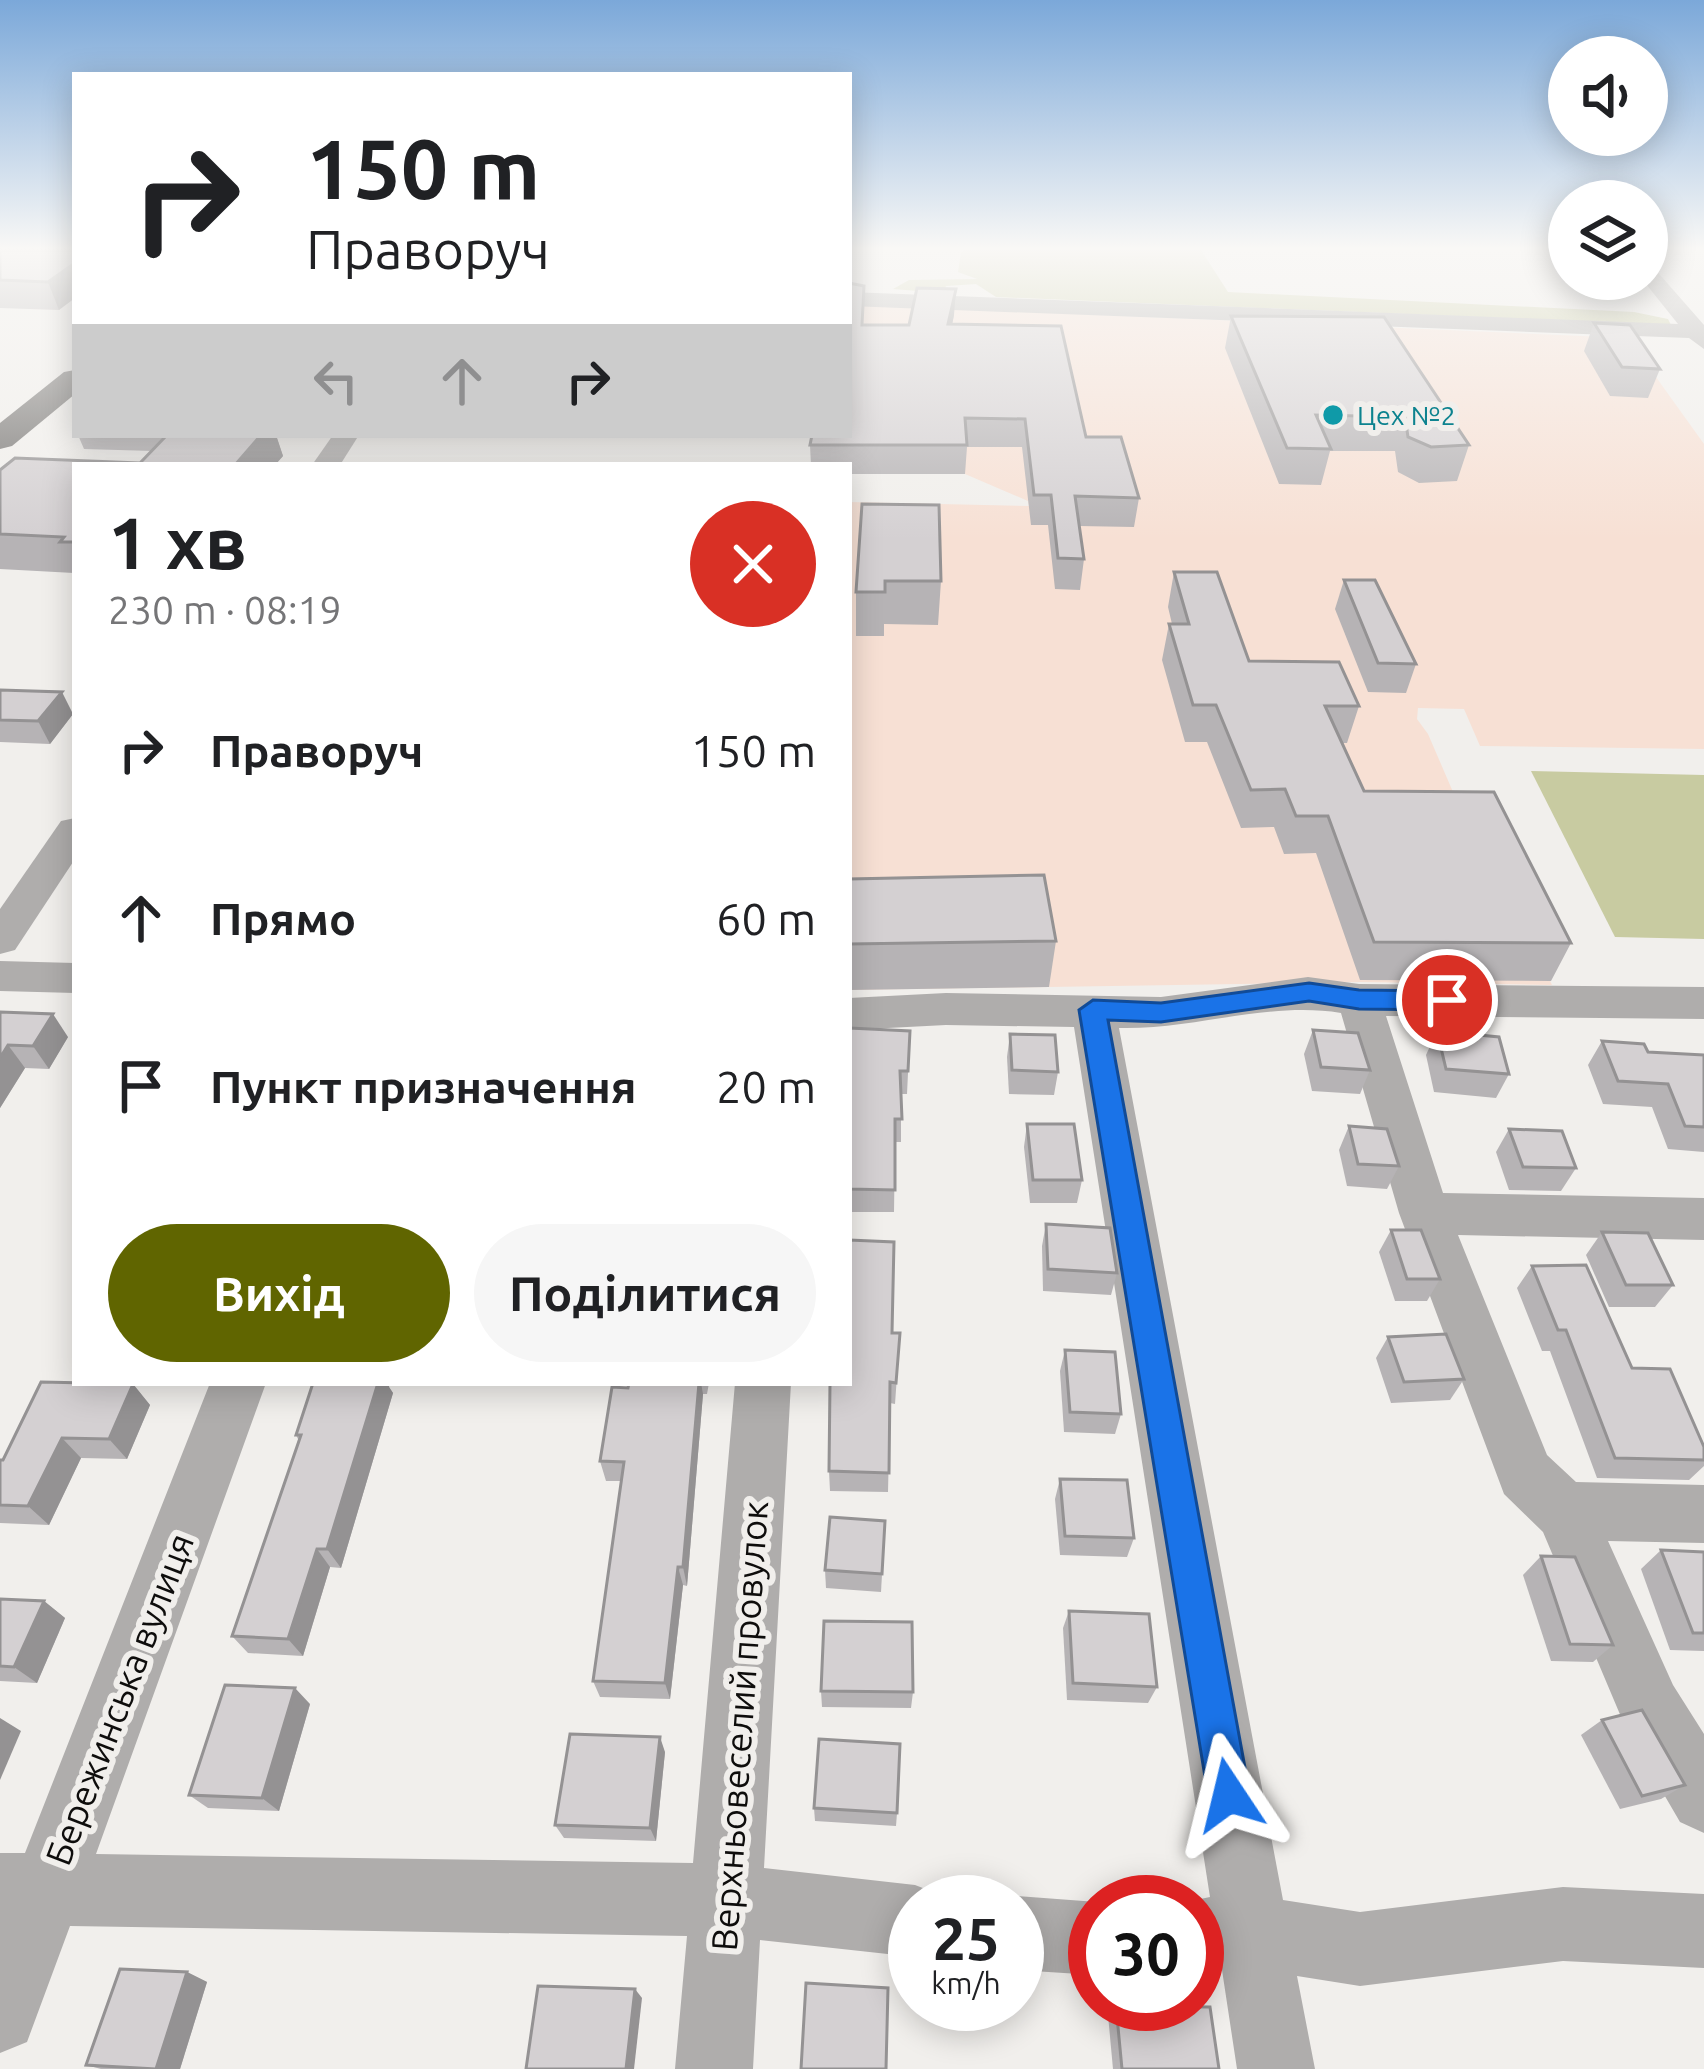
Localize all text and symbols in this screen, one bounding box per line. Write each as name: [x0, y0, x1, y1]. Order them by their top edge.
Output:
map controls: [1548, 36, 1668, 300]
button: sound: [1548, 36, 1668, 156]
icon: right: [108, 120, 264, 276]
text: 150 m: [306, 121, 540, 215]
button: layers: [1548, 180, 1668, 300]
text: Праворуч: [306, 219, 550, 279]
icon: left: [303, 348, 369, 414]
icon: ahead: [429, 348, 495, 414]
icon: right: [555, 348, 621, 414]
place label: Цех №2: [1357, 400, 1456, 430]
marker: Цех №2: [1320, 402, 1346, 428]
button: close: [690, 501, 816, 627]
text: 1 хв: [108, 502, 247, 583]
text: 230 m · 08:19: [108, 588, 342, 631]
icon: right: [108, 717, 174, 783]
text: Праворуч: [210, 725, 423, 776]
text: 150 m: [691, 725, 816, 776]
icon: ahead: [108, 885, 174, 951]
text: Прямо: [210, 893, 356, 944]
text: 60 m: [716, 893, 816, 944]
pin: [1396, 949, 1498, 1051]
icon: arrive: [1414, 967, 1480, 1033]
icon: arrive: [108, 1053, 174, 1119]
text: Пункт призначення: [210, 1061, 637, 1112]
text: 20 m: [716, 1061, 816, 1112]
button: Вихід: [108, 1224, 450, 1362]
button: Поділитися: [474, 1224, 816, 1362]
street label: Верхньовеселий провулок: [703, 1500, 775, 1952]
street label: Бережинська вулиця: [37, 1527, 201, 1871]
position arrow: [1166, 1732, 1292, 1858]
speed limit sign: 30: [1068, 1875, 1224, 2031]
text: 25: [932, 1904, 1000, 1971]
text: km/h: [931, 1966, 1001, 2000]

